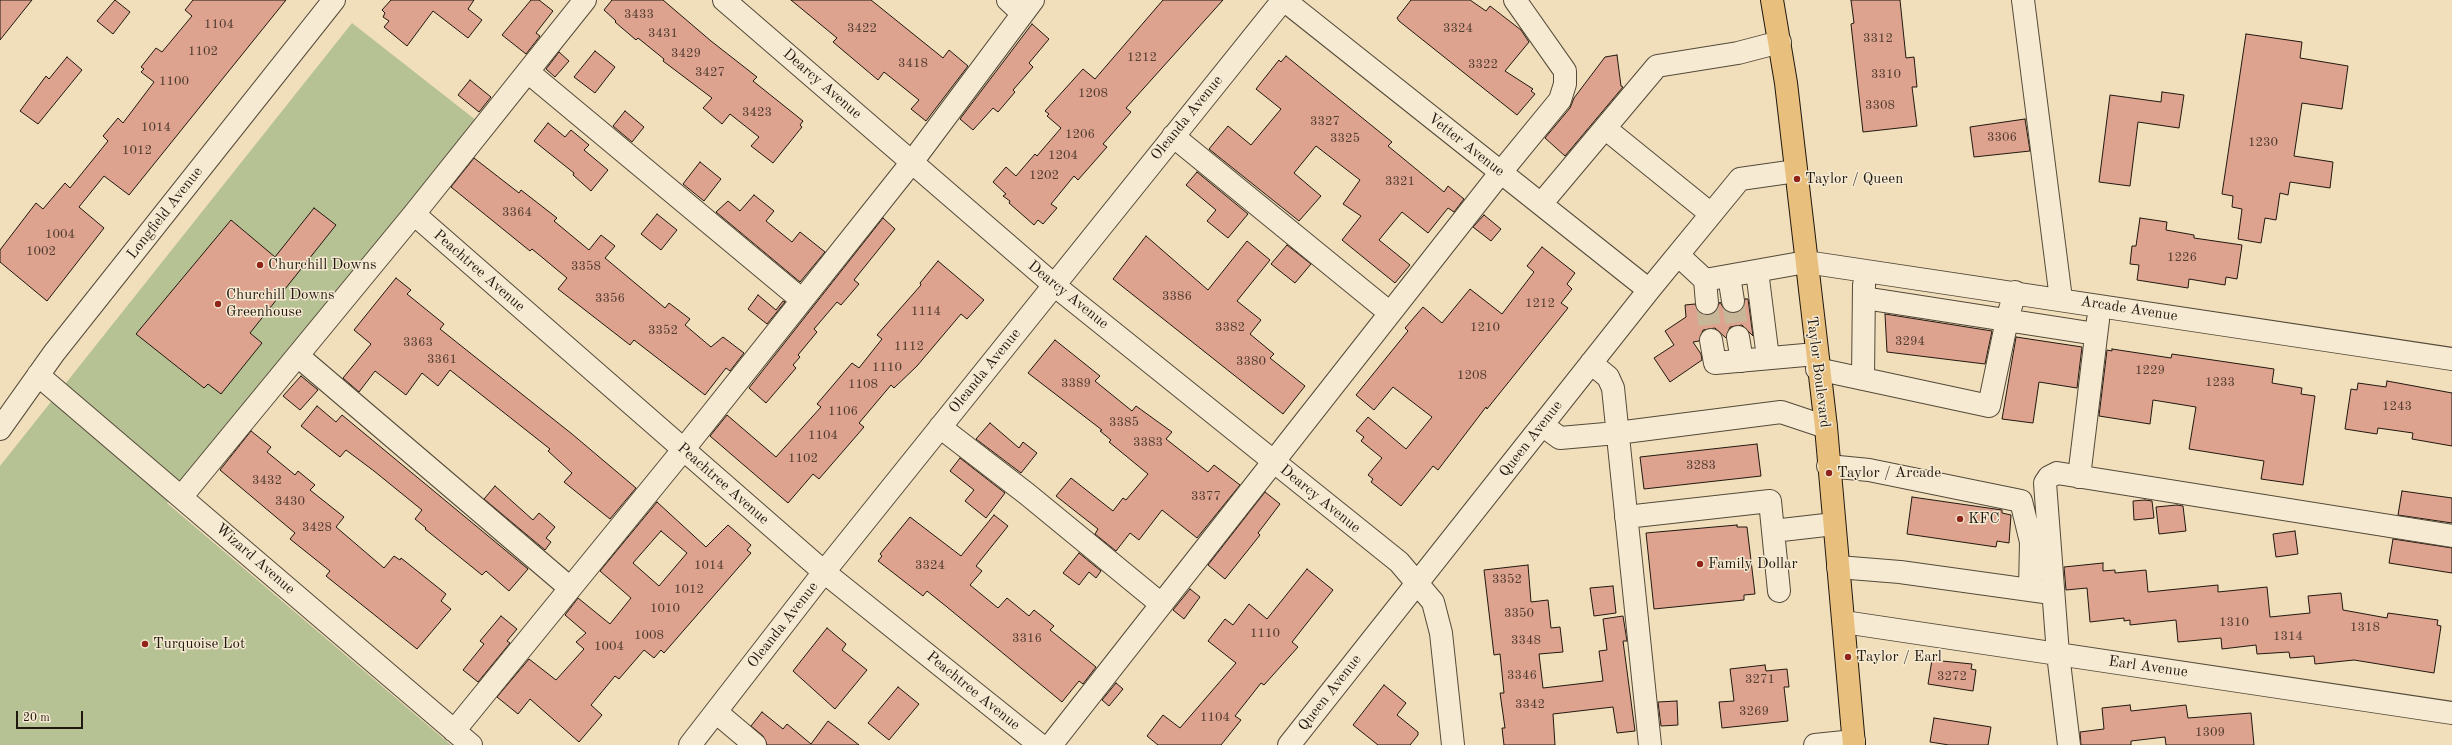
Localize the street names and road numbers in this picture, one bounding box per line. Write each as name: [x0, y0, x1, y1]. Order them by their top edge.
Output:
street label: Dearcy Avenue: [779, 45, 865, 123]
street label: Oleanda Avenue: [1147, 72, 1227, 164]
street label: Vetter Avenue: [1424, 109, 1508, 181]
street label: Longfield Avenue: [123, 163, 207, 263]
street label: Peachtree Avenue: [430, 226, 528, 316]
street label: Dearcy Avenue: [1024, 257, 1112, 333]
street label: Arcade Avenue: [2079, 292, 2179, 326]
street label: Taylor Boulevard: [1802, 315, 1834, 429]
street label: Oleanda Avenue: [945, 325, 1025, 417]
street label: Queen Avenue: [1496, 397, 1566, 481]
street label: Peachtree Avenue: [674, 439, 772, 529]
street label: Dearcy Avenue: [1276, 461, 1364, 537]
street label: Wizard Avenue: [212, 520, 298, 598]
street label: Oleanda Avenue: [744, 578, 822, 672]
street label: Peachtree Avenue: [922, 648, 1024, 734]
street label: Queen Avenue: [1295, 651, 1365, 735]
street label: Earl Avenue: [2107, 653, 2189, 681]

